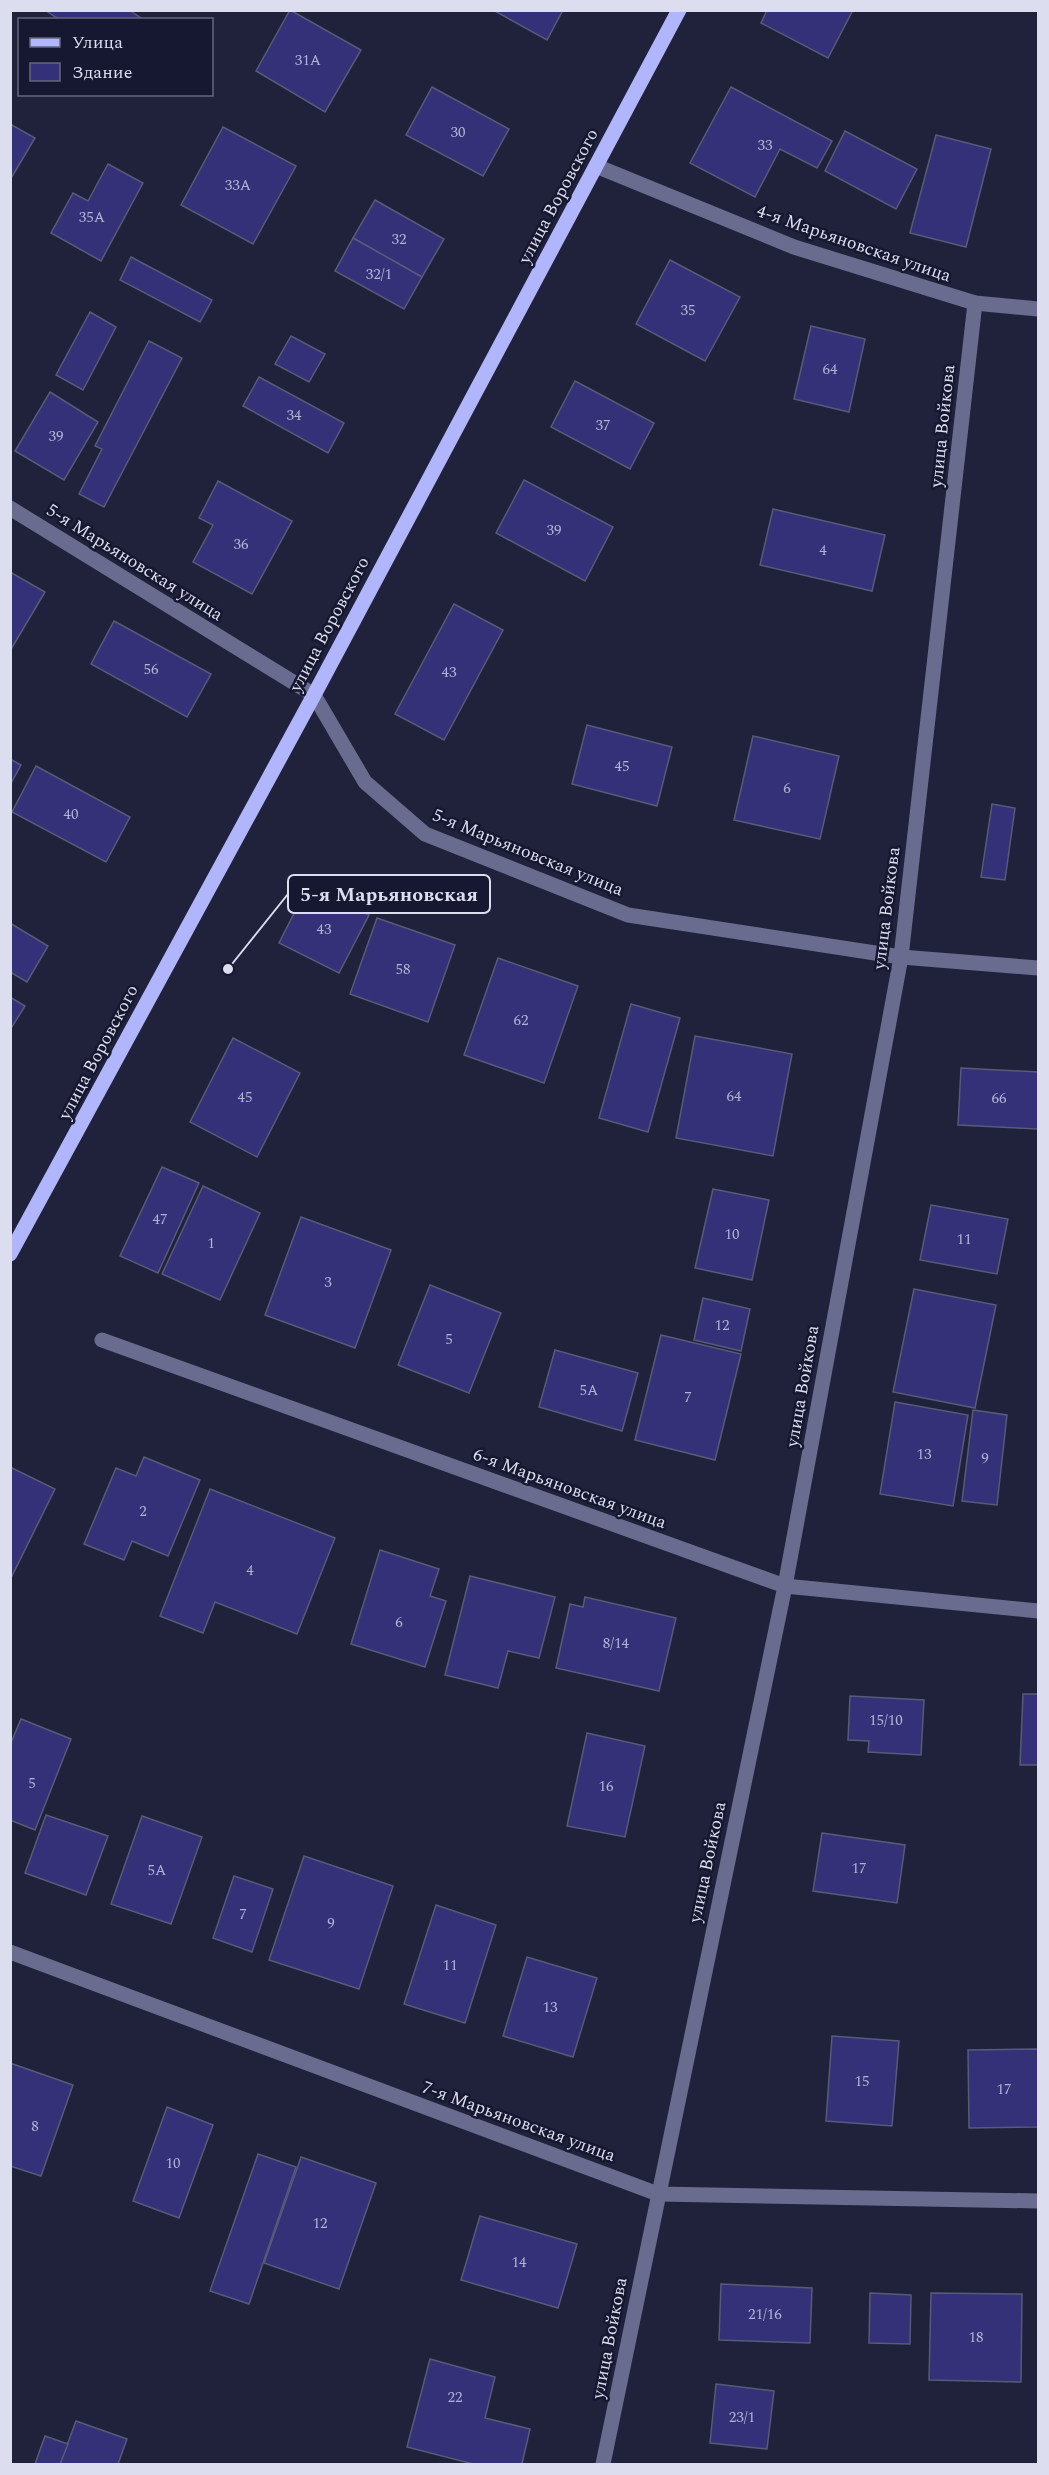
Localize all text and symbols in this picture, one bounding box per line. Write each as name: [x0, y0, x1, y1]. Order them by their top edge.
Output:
legend: [18, 18, 213, 96]
text: Улица: [72, 29, 123, 56]
house number: 31А: [295, 49, 321, 72]
text: Здание: [72, 59, 132, 86]
house number: 30: [450, 121, 466, 144]
street label: улица Воровского: [511, 124, 605, 270]
house number: 33: [757, 134, 773, 157]
house number: 33А: [225, 174, 251, 197]
street label: 4-я Марьяновская улица: [753, 198, 955, 290]
house number: 35А: [79, 206, 105, 229]
house number: 32: [391, 228, 407, 251]
house number: 32/1: [366, 263, 392, 286]
house number: 35: [680, 299, 696, 322]
house number: 64: [822, 358, 838, 381]
street label: улица Войкова: [923, 363, 962, 490]
house number: 34: [286, 404, 302, 427]
house number: 37: [595, 414, 611, 437]
house number: 39: [48, 425, 64, 448]
street label: 5-я Марьяновская улица: [41, 497, 229, 628]
house number: 39: [546, 519, 562, 542]
house number: 36: [233, 533, 249, 556]
house number: 4: [819, 539, 827, 562]
street label: улица Воровского: [282, 552, 376, 698]
house number: 56: [143, 658, 159, 681]
house number: 43: [441, 661, 457, 684]
house number: 45: [614, 755, 630, 778]
house number: 6: [783, 777, 791, 800]
street label: 5-я Марьяновская улица: [428, 802, 628, 903]
house number: 40: [63, 803, 79, 826]
street label: улица Войкова: [865, 845, 907, 972]
callout: 5-я Марьяновская: [288, 875, 490, 913]
text: 5-я Марьяновская: [300, 880, 478, 910]
house number: 43: [316, 918, 332, 941]
house number: 58: [395, 958, 411, 981]
street label: улица Воровского: [51, 980, 145, 1126]
house number: 62: [513, 1009, 529, 1032]
house number: 64: [726, 1085, 742, 1108]
house number: 45: [237, 1086, 253, 1109]
house number: 66: [991, 1087, 1007, 1110]
house number: 47: [152, 1208, 168, 1231]
house number: 10: [724, 1223, 740, 1246]
house number: 11: [956, 1228, 972, 1251]
house number: 1: [207, 1232, 215, 1255]
house number: 3: [324, 1271, 332, 1294]
house number: 12: [714, 1314, 730, 1337]
street label: улица Войкова: [778, 1323, 827, 1450]
house number: 5: [445, 1328, 453, 1351]
house number: 5А: [580, 1379, 598, 1402]
house number: 7: [684, 1386, 692, 1409]
street label: 6-я Марьяновская улица: [469, 1441, 670, 1536]
house number: 13: [916, 1443, 932, 1466]
house number: 9: [981, 1447, 989, 1470]
house number: 2: [139, 1500, 147, 1523]
house number: 4: [246, 1559, 254, 1582]
house number: 6: [395, 1611, 403, 1634]
house number: 8/14: [603, 1632, 630, 1655]
house number: 15/10: [869, 1709, 903, 1732]
house number: 5: [28, 1772, 36, 1795]
house number: 16: [598, 1775, 614, 1798]
street label: улица Войкова: [681, 1799, 734, 1926]
house number: 17: [851, 1857, 867, 1880]
house number: 5А: [148, 1859, 166, 1882]
house number: 7: [239, 1903, 247, 1926]
house number: 9: [327, 1912, 335, 1935]
house number: 11: [442, 1954, 458, 1977]
house number: 13: [542, 1996, 558, 2019]
house number: 15: [854, 2070, 870, 2093]
street label: 7-я Марьяновская улица: [418, 2074, 619, 2169]
house number: 17: [996, 2078, 1012, 2101]
house number: 8: [31, 2115, 39, 2138]
house number: 10: [165, 2152, 181, 2175]
house number: 12: [312, 2212, 328, 2235]
house number: 14: [511, 2251, 527, 2274]
street label: улица Войкова: [584, 2275, 635, 2402]
house number: 21/16: [748, 2303, 782, 2326]
house number: 18: [968, 2326, 984, 2349]
house number: 22: [447, 2386, 463, 2409]
house number: 23/1: [729, 2406, 755, 2429]

